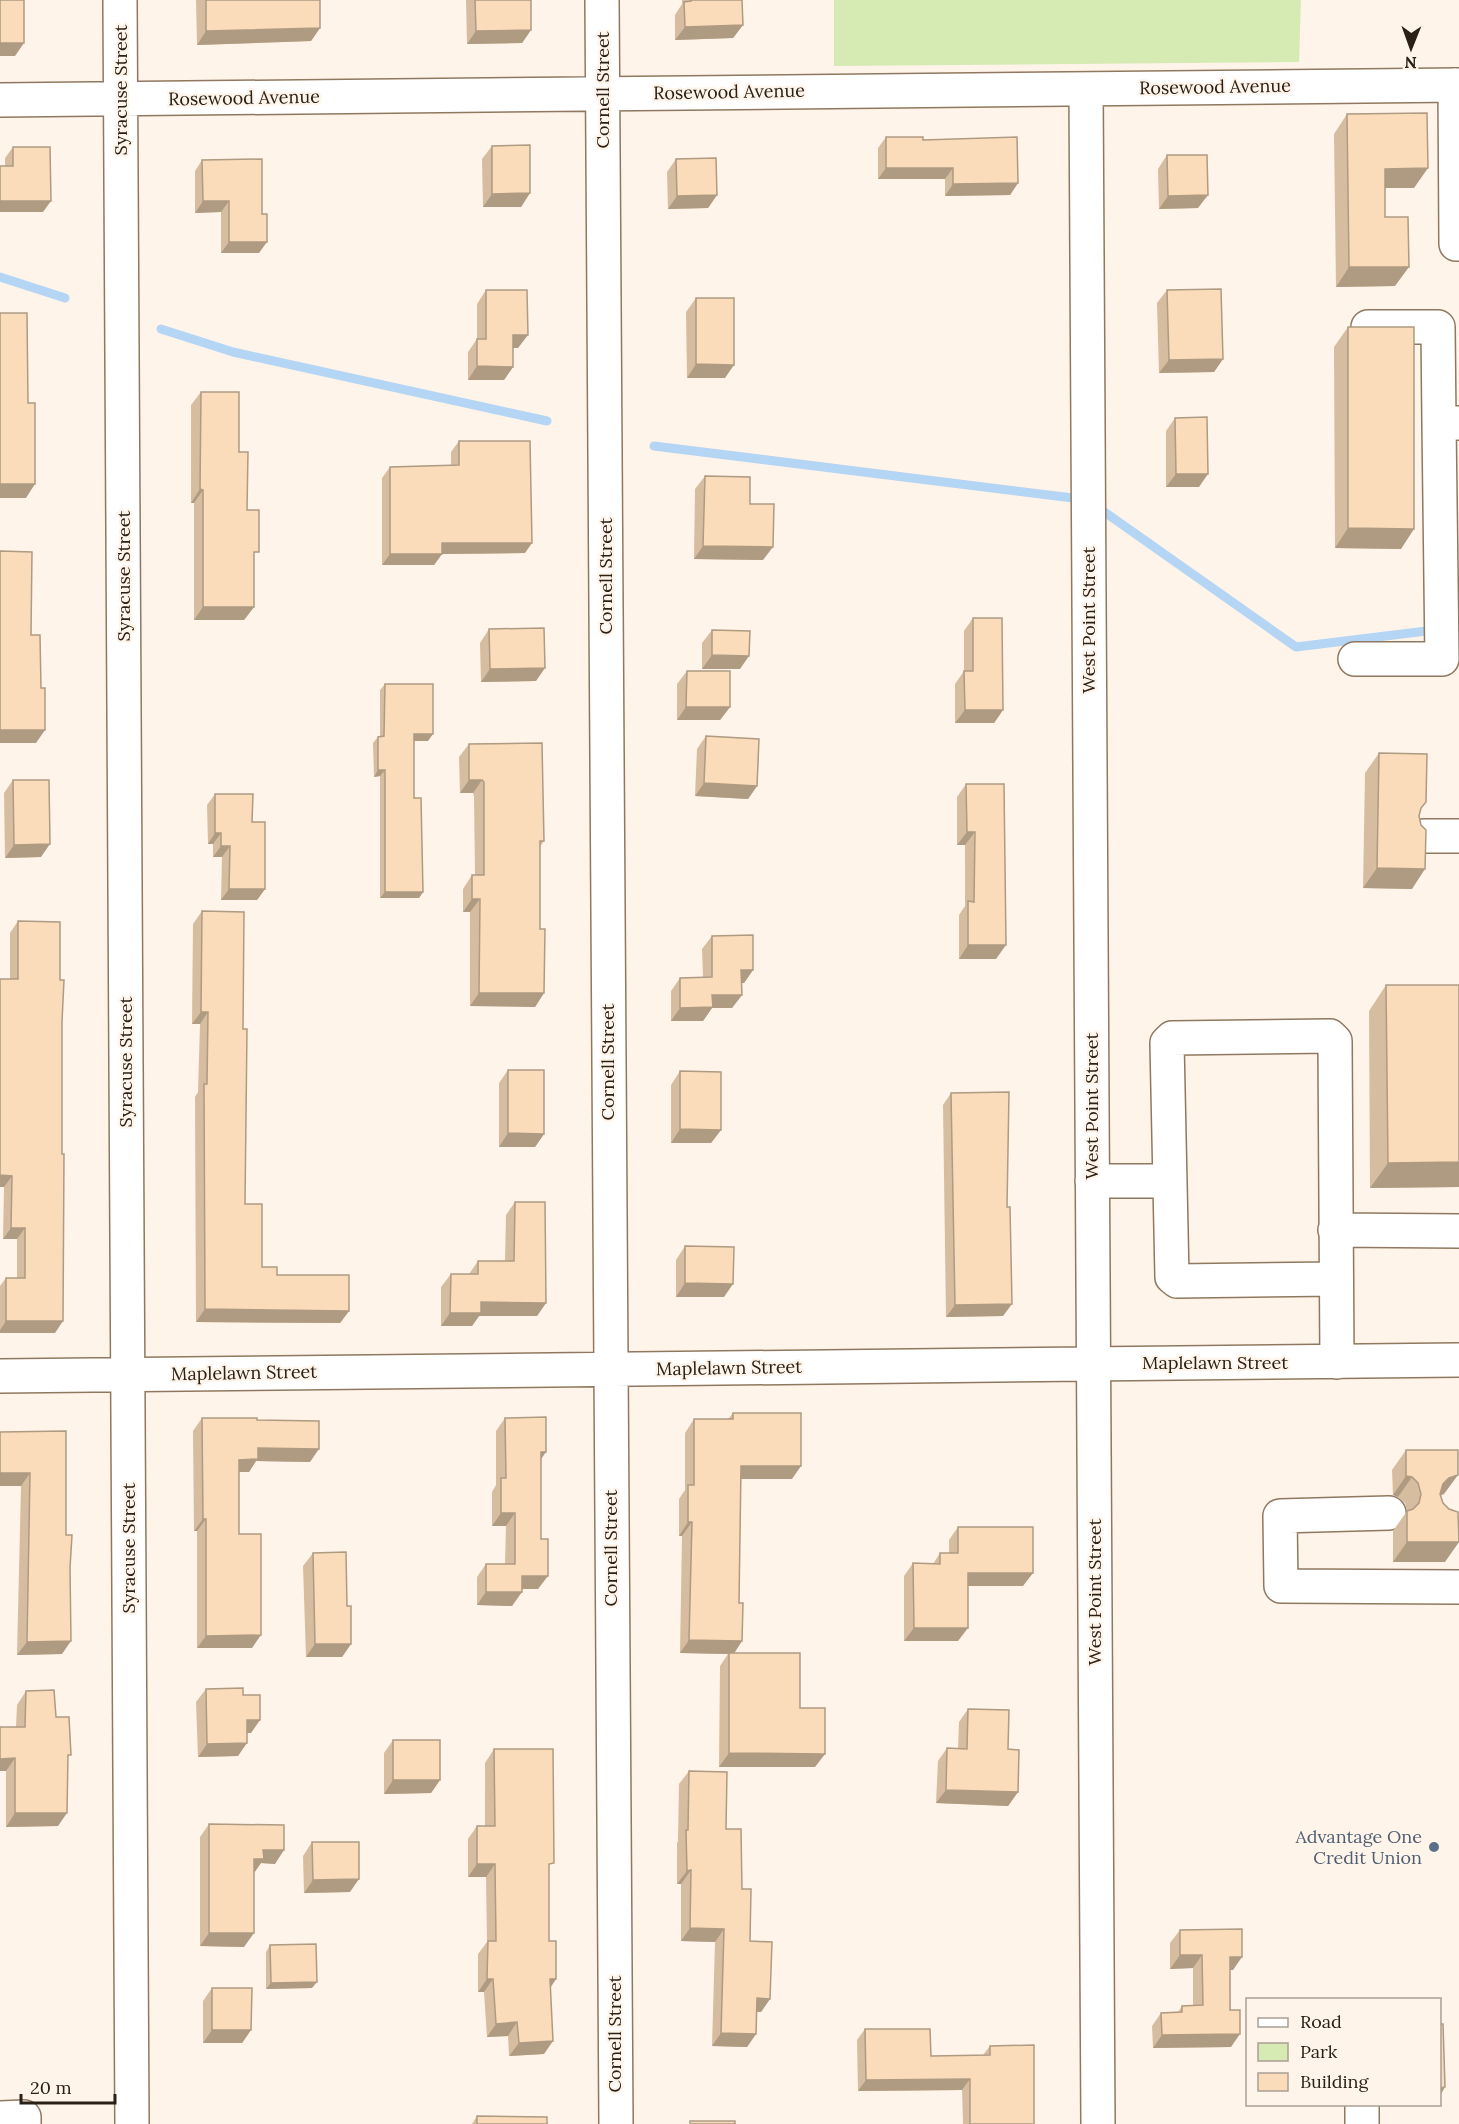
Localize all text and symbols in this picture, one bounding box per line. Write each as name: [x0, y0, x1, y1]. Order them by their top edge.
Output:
north arrow: [1381, 18, 1441, 78]
street label: Syracuse Street: [109, 25, 132, 155]
street label: Cornell Street: [591, 31, 614, 149]
text: N: [1404, 53, 1417, 73]
street label: Rosewood Avenue: [1139, 74, 1291, 99]
street label: Rosewood Avenue: [653, 79, 805, 104]
street label: Rosewood Avenue: [168, 85, 320, 110]
street label: Syracuse Street: [112, 511, 135, 641]
street label: Cornell Street: [594, 517, 617, 635]
street label: West Point Street: [1077, 547, 1100, 693]
street label: Syracuse Street: [114, 997, 137, 1127]
street label: Cornell Street: [596, 1003, 619, 1121]
street label: West Point Street: [1080, 1033, 1103, 1179]
street label: Maplelawn Street: [1142, 1351, 1288, 1374]
street label: Maplelawn Street: [656, 1355, 802, 1380]
street label: Maplelawn Street: [171, 1360, 317, 1385]
street label: Syracuse Street: [117, 1483, 140, 1613]
street label: Cornell Street: [599, 1489, 622, 1607]
street label: West Point Street: [1083, 1519, 1106, 1665]
place label: Advantage One Credit Union: [1295, 1825, 1422, 1869]
marker: Advantage One Credit Union: [1427, 1840, 1441, 1854]
street label: Cornell Street: [603, 1975, 626, 2093]
legend: [1246, 1998, 1441, 2106]
text: Road: [1300, 2010, 1342, 2033]
text: Park: [1300, 2040, 1338, 2063]
scale bar: [21, 2067, 116, 2105]
text: Building: [1300, 2070, 1370, 2093]
text: 20 m: [30, 2076, 72, 2099]

